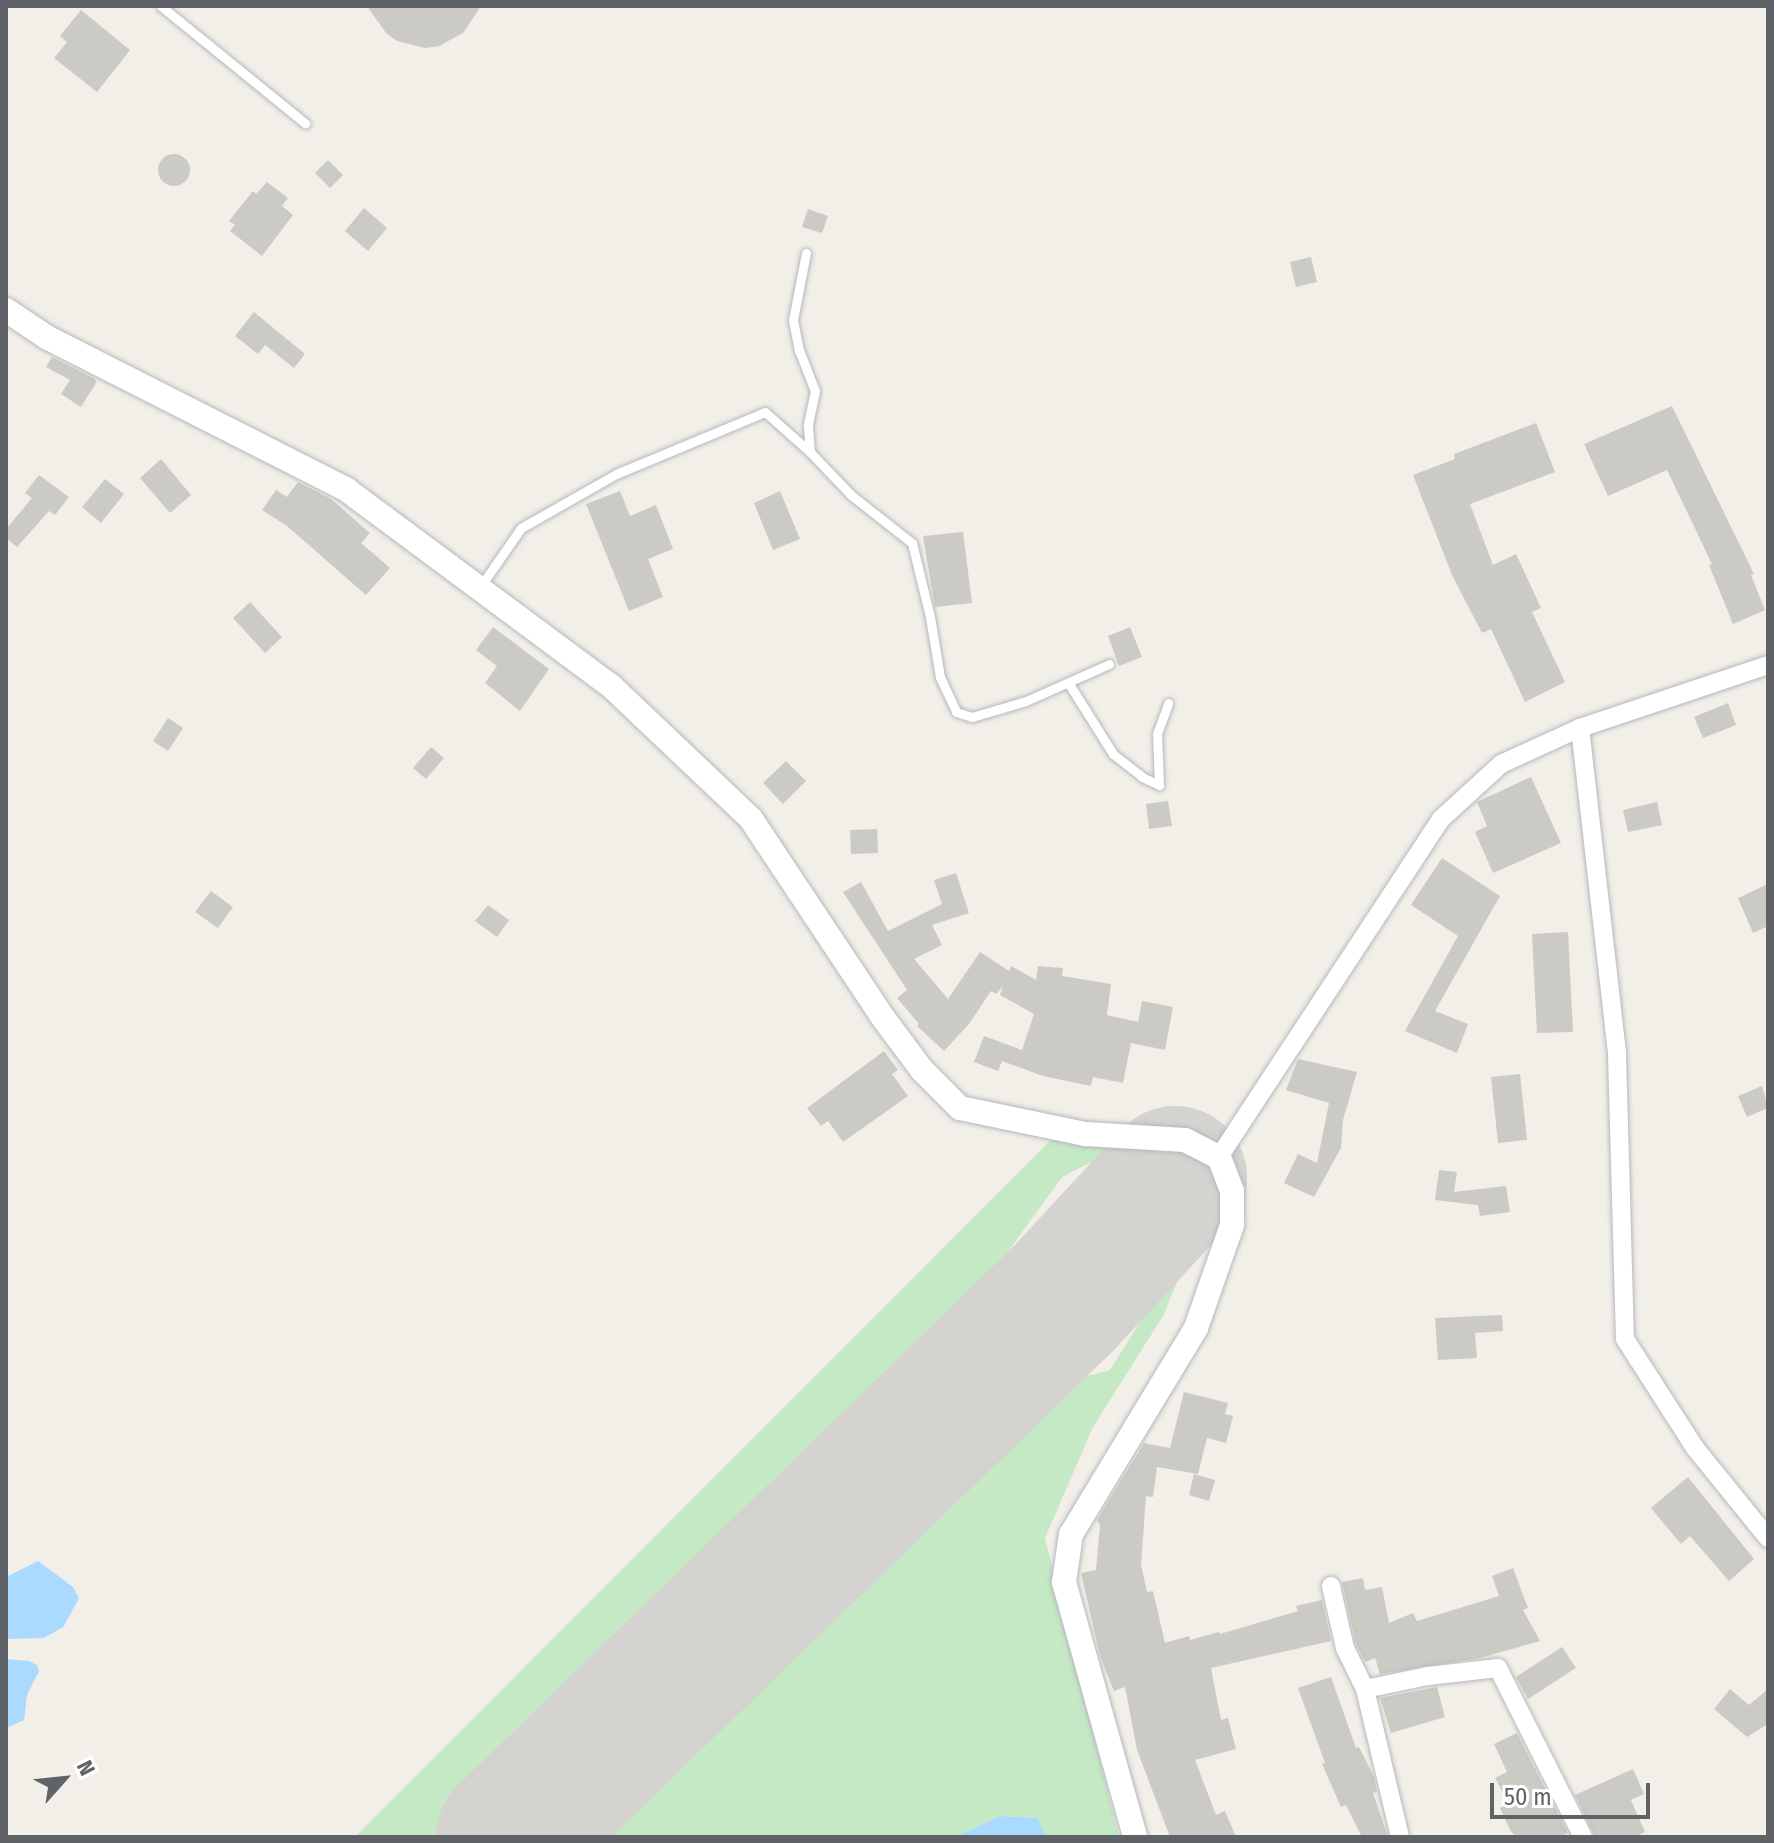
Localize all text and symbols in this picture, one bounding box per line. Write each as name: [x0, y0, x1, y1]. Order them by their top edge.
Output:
north arrow: [24, 1739, 104, 1819]
text: N: [71, 1756, 101, 1780]
scale bar: [1494, 1767, 1654, 1817]
text: 50 m: [1504, 1783, 1552, 1811]

